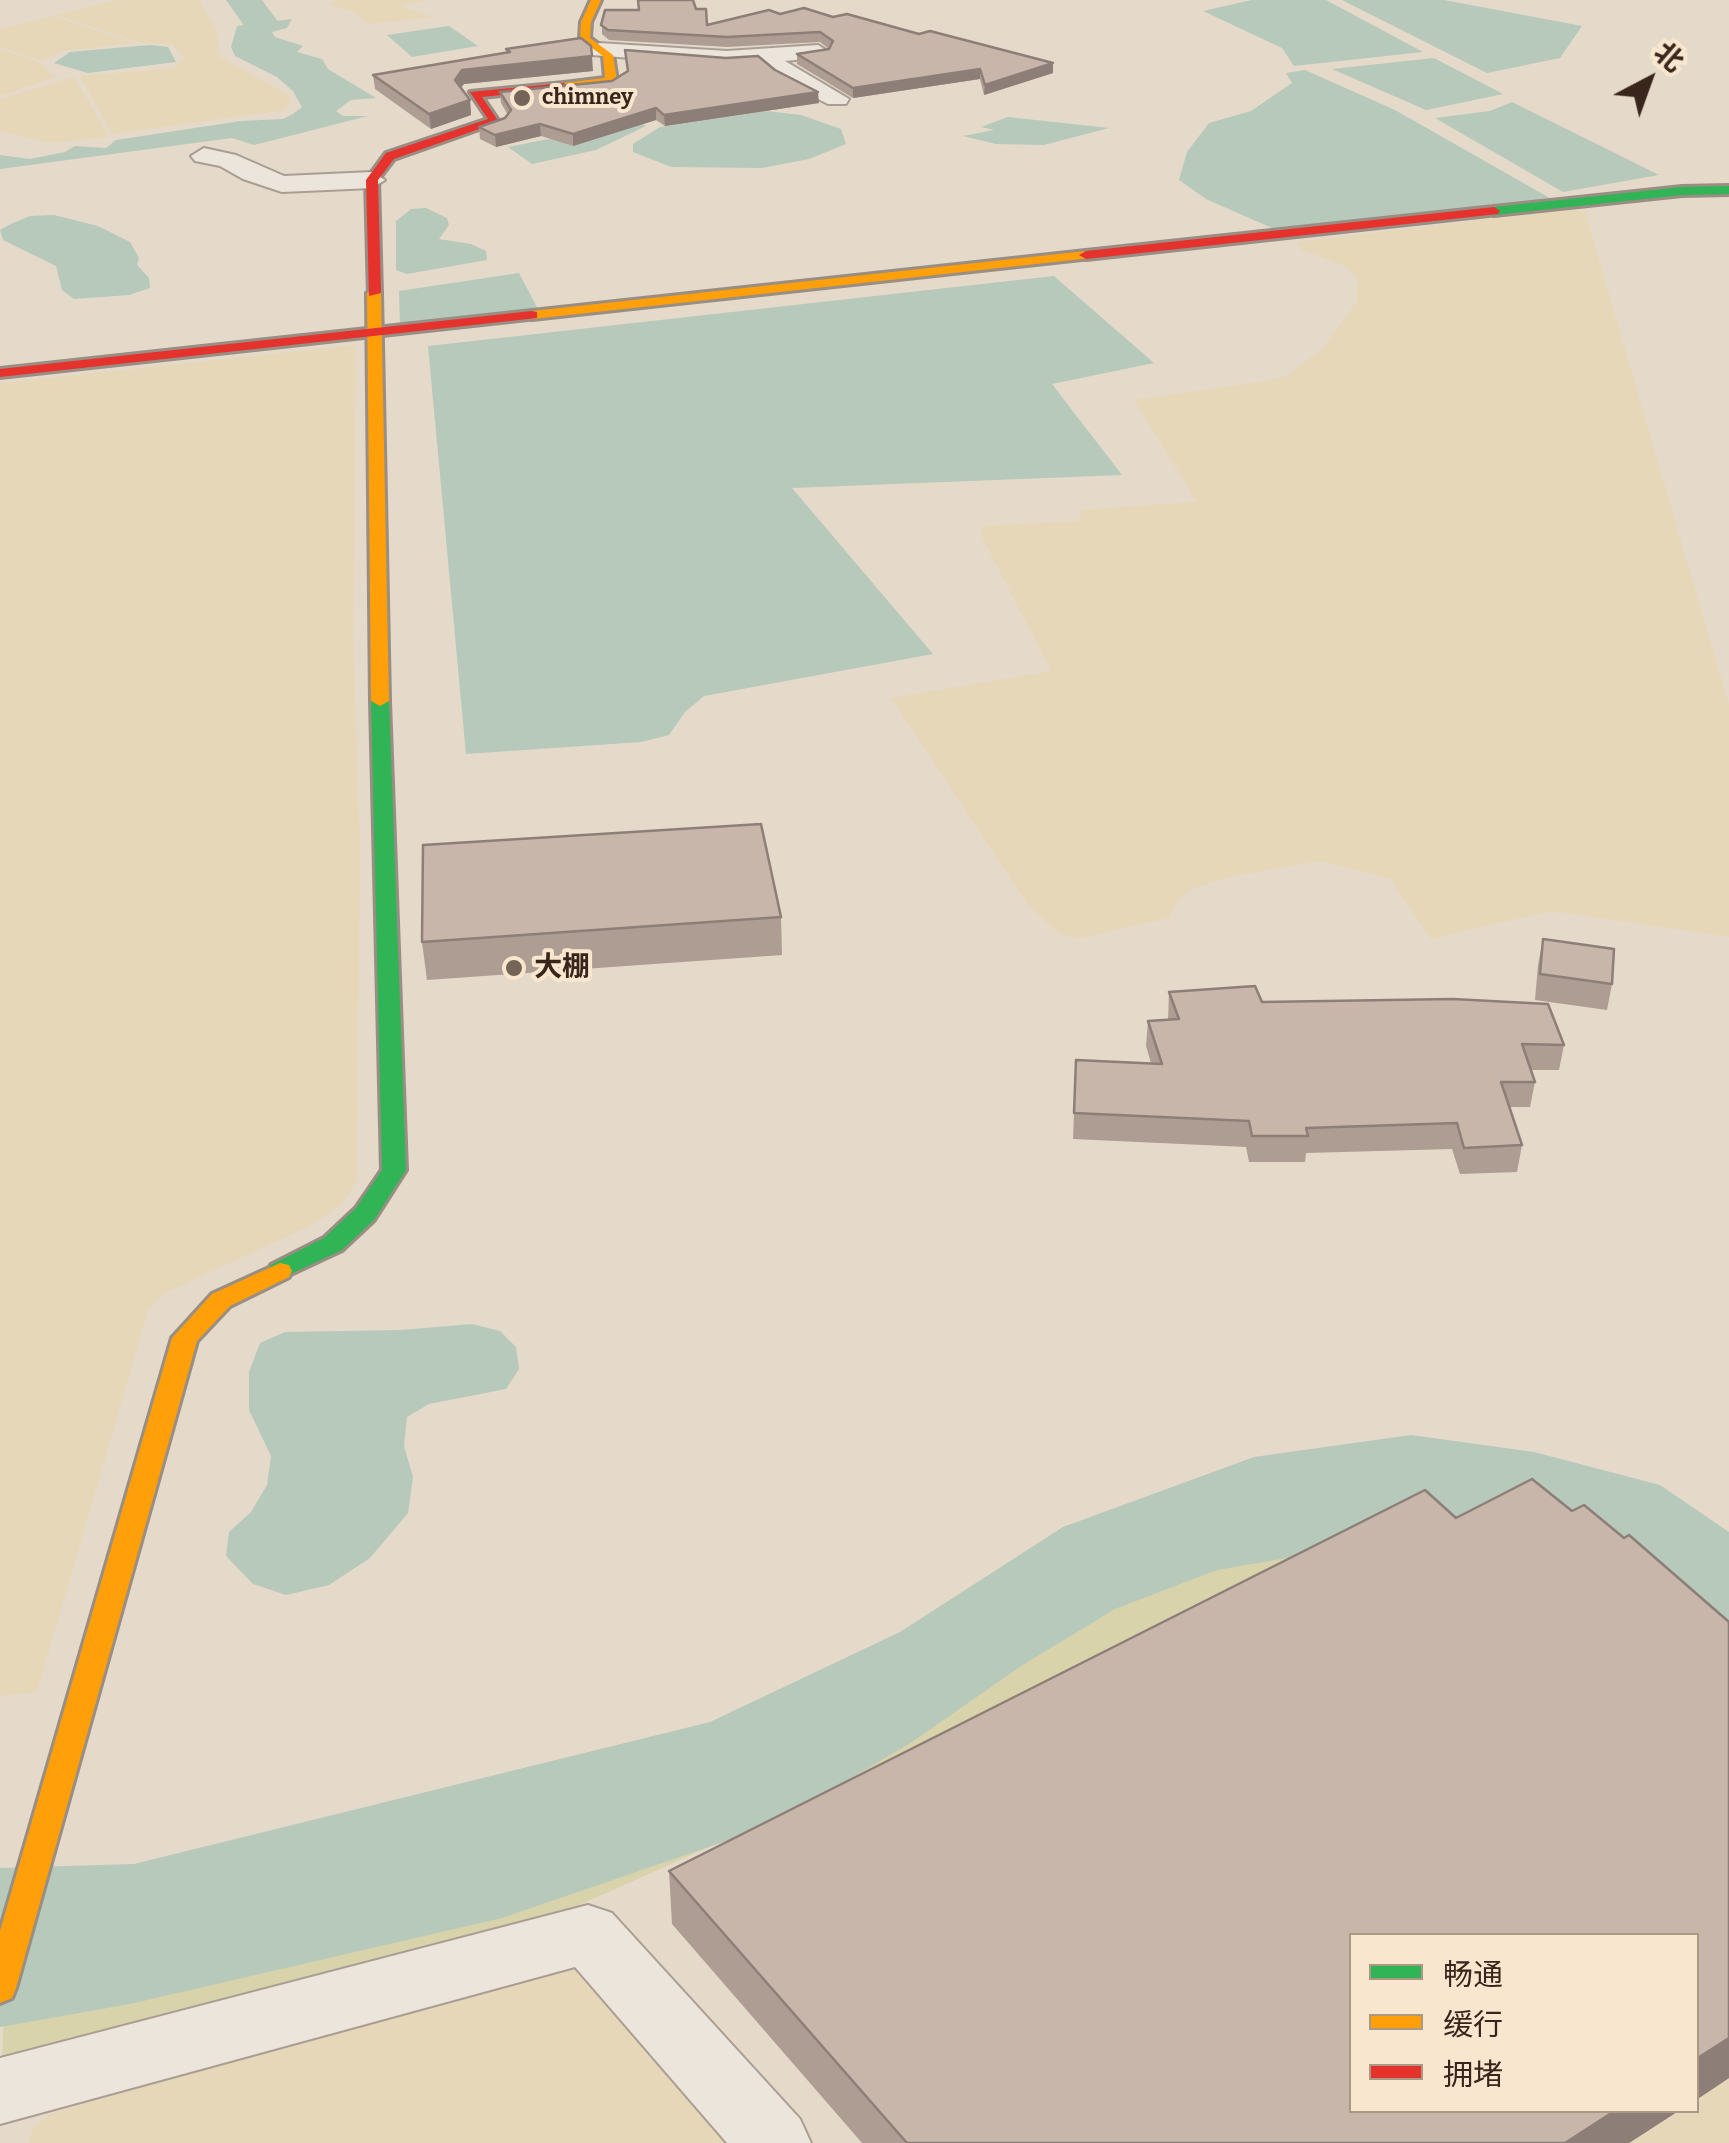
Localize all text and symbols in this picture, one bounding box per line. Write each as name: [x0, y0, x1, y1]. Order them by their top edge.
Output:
north arrow: [1599, 30, 1699, 130]
text: 北: [1648, 35, 1690, 79]
place label: chimney: [542, 85, 633, 111]
marker: chimney: [511, 87, 533, 109]
place label: 大棚: [534, 951, 590, 985]
marker: 大棚: [503, 957, 525, 979]
legend: [1349, 1933, 1699, 2113]
text: 畅通: [1443, 1957, 1503, 1993]
text: 缓行: [1443, 2007, 1503, 2043]
text: 拥堵: [1443, 2057, 1503, 2093]

